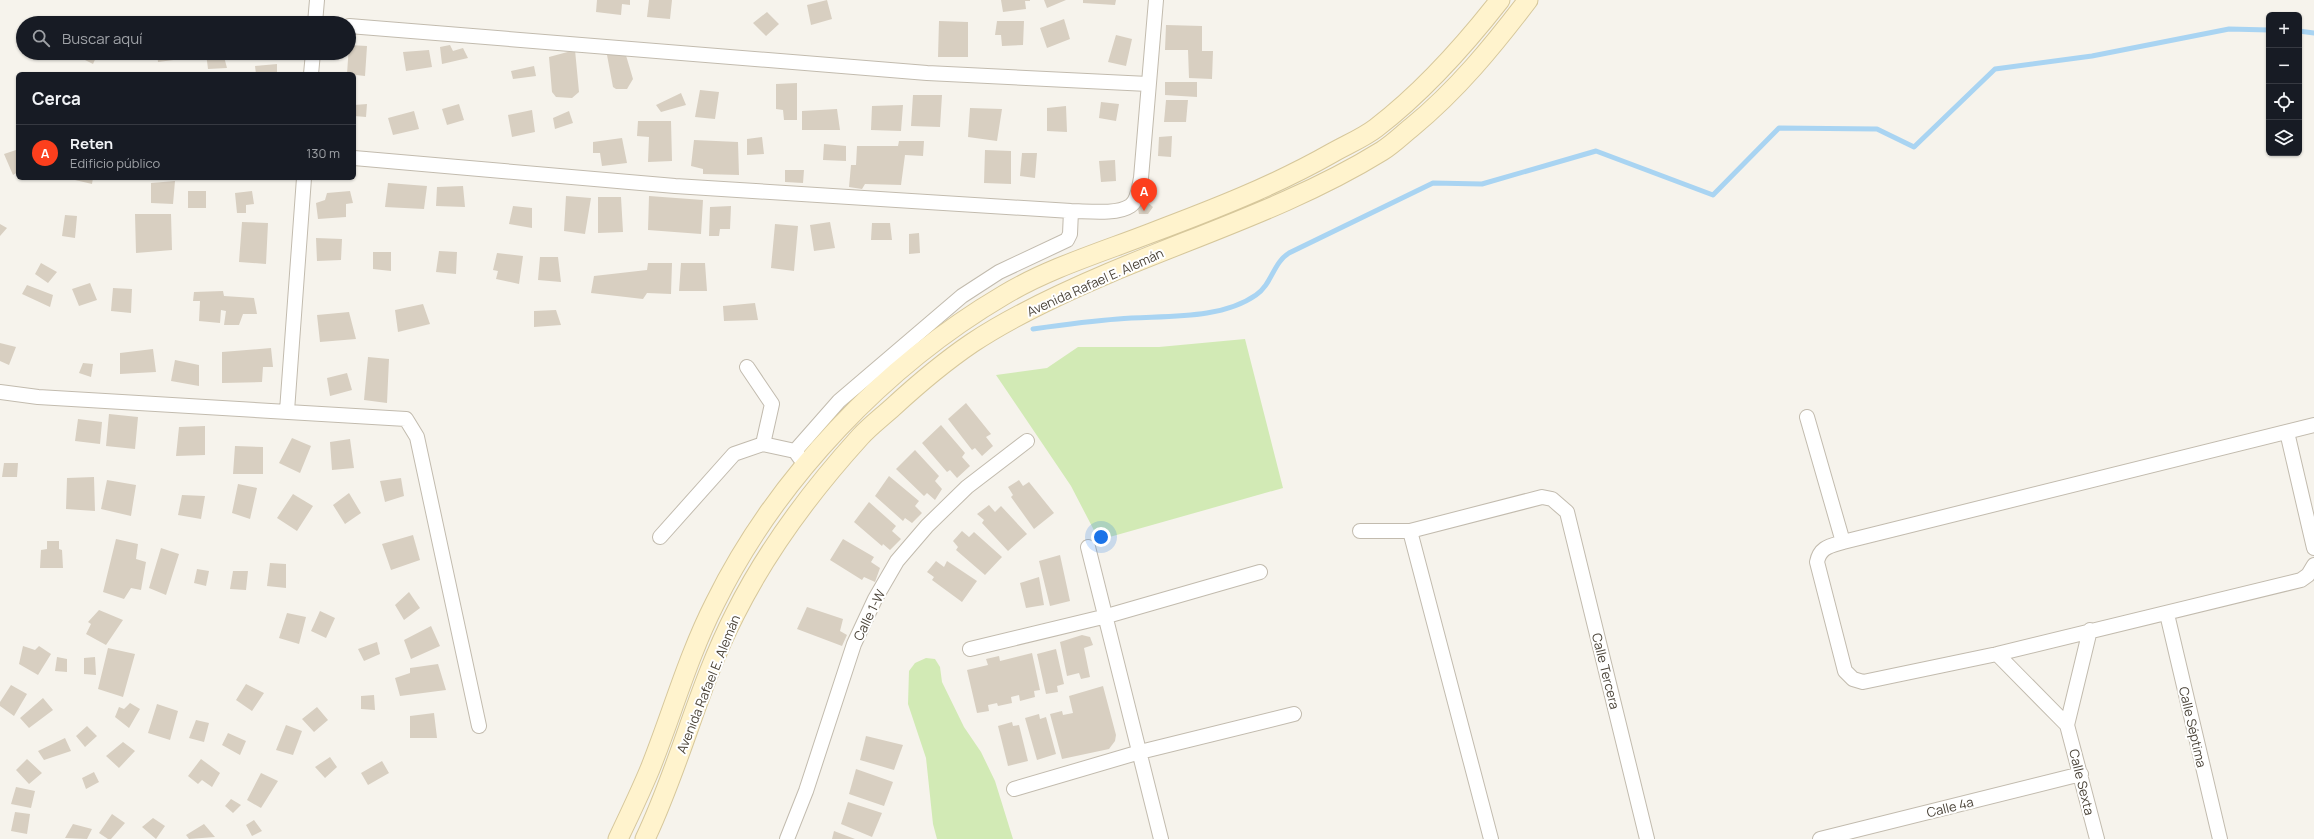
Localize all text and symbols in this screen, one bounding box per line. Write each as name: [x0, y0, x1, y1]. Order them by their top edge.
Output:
map controls: [2266, 12, 2302, 156]
button: +: [2266, 12, 2302, 48]
search box: [16, 16, 356, 60]
icon: search: [30, 27, 52, 49]
text: Buscar aquí: [62, 28, 143, 49]
button: −: [2266, 48, 2302, 84]
button: locate: [2266, 84, 2302, 120]
text: Cerca: [32, 87, 81, 110]
button: layers: [2266, 120, 2302, 156]
text: Reten: [70, 133, 113, 154]
text: A: [41, 144, 49, 162]
text: 130 m: [306, 144, 340, 162]
text: Edificio público: [70, 154, 160, 172]
pin: A: [1131, 178, 1157, 211]
street label: Avenida Rafael E. Alemán: [1024, 244, 1166, 320]
your location: [1091, 527, 1111, 547]
street label: Calle 1-W: [849, 586, 889, 644]
street label: Avenida Rafael E. Alemán: [672, 612, 744, 756]
street label: Calle Tercera: [1588, 631, 1624, 711]
street label: Calle Séptima: [2175, 685, 2211, 769]
street label: Calle Sexta: [2065, 747, 2099, 817]
street label: Calle 4a: [1925, 792, 1975, 822]

